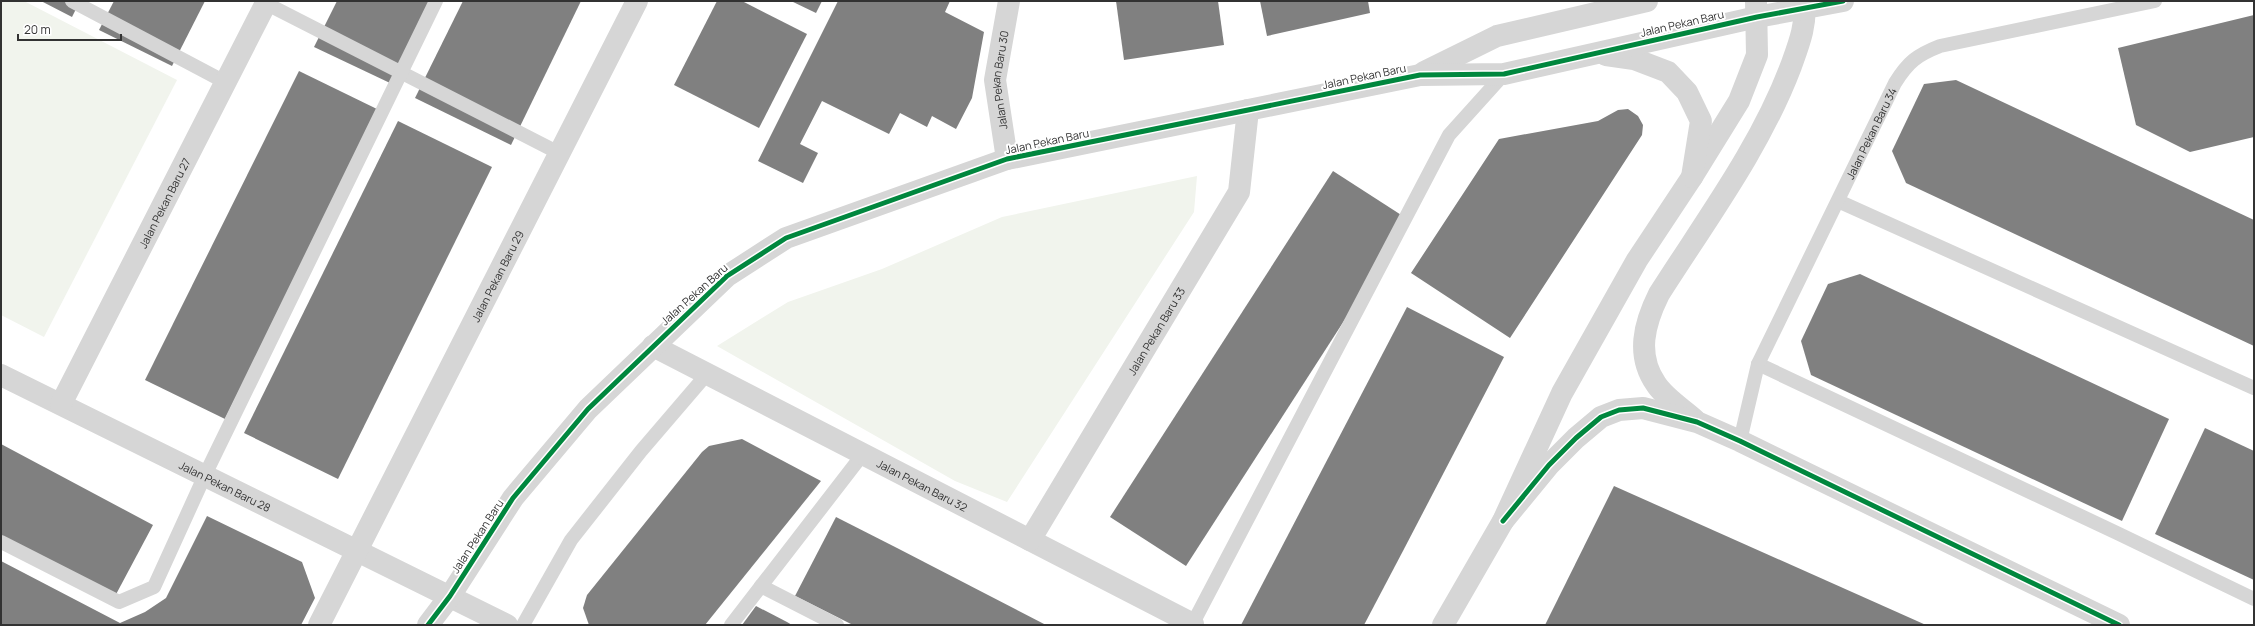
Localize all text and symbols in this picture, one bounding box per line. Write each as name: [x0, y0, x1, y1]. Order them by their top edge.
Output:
street label: Jalan Pekan Baru: [1639, 6, 1725, 40]
scale bar: [18, 16, 121, 42]
text: 20 m: [24, 21, 51, 38]
street label: Jalan Pekan Baru 30: [987, 29, 1011, 131]
street label: Jalan Pekan Baru: [1321, 60, 1407, 92]
street label: Jalan Pekan Baru 34: [1842, 85, 1899, 181]
street label: Jalan Pekan Baru: [1004, 125, 1090, 157]
street label: Jalan Pekan Baru 27: [135, 155, 193, 250]
street label: Jalan Pekan Baru 29: [467, 227, 527, 324]
street label: Jalan Pekan Baru: [657, 260, 731, 328]
street label: Jalan Pekan Baru 33: [1123, 284, 1188, 377]
street label: Jalan Pekan Baru 32: [874, 455, 970, 514]
street label: Jalan Pekan Baru 28: [177, 457, 273, 515]
street label: Jalan Pekan Baru: [447, 496, 507, 576]

